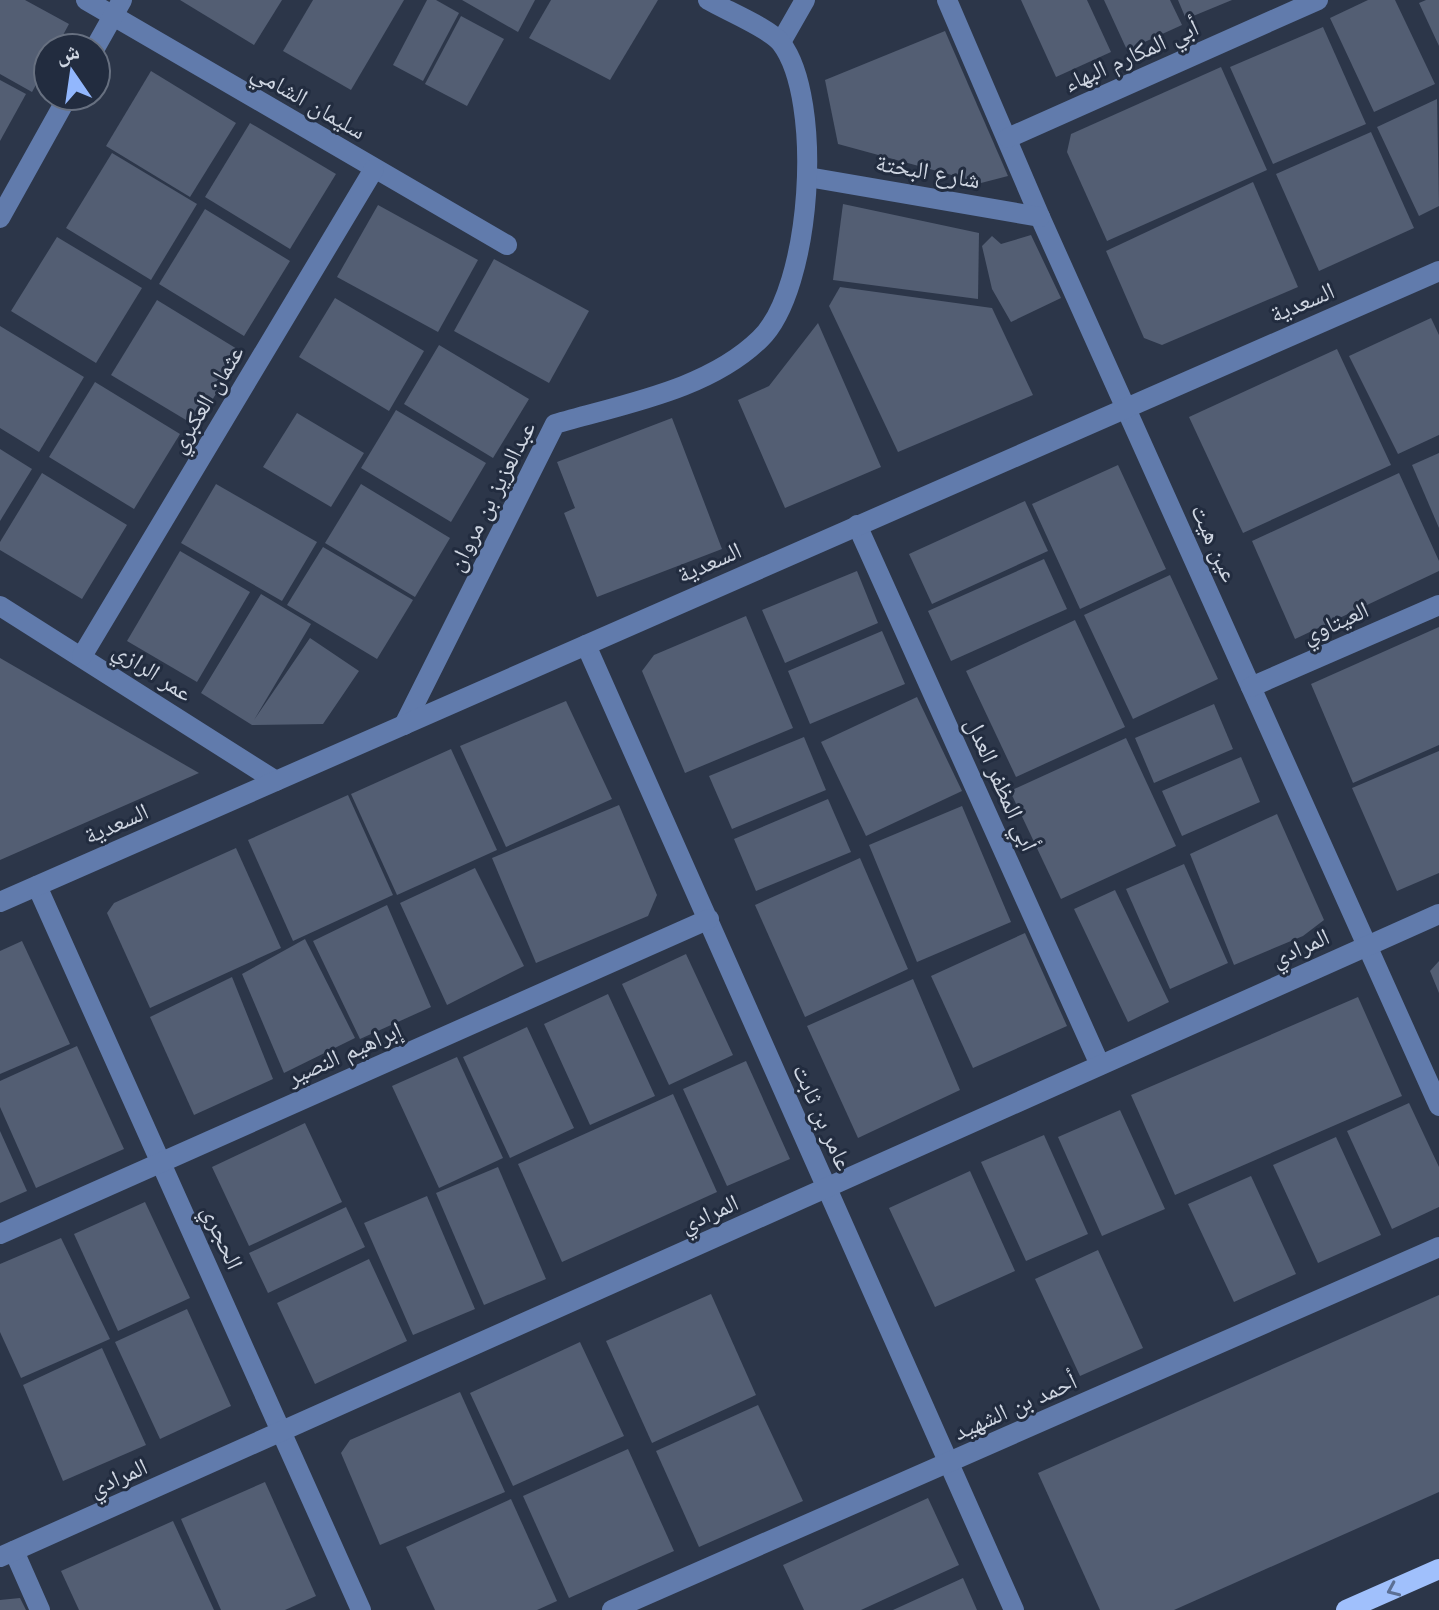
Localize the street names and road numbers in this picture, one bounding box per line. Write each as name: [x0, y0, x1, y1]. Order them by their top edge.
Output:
street label: أبي المكارم البهاء: [1060, 13, 1205, 102]
street label: سليمان الشامي: [244, 57, 371, 150]
street label: شارع البختة: [873, 149, 982, 195]
street label: السعدية: [1266, 276, 1338, 328]
street label: عثمان العكبري: [163, 340, 254, 461]
street label: عبدالعزيز بن مروان: [442, 417, 541, 576]
street label: عين هيت: [1185, 500, 1244, 586]
street label: السعدية: [673, 536, 745, 588]
street label: العيتاوي: [1297, 595, 1375, 654]
street label: عمر الرازي: [105, 636, 198, 712]
street label: أبي المظفر العدل: [955, 713, 1043, 857]
street label: السعدية: [80, 797, 152, 849]
street label: المرادي: [1267, 922, 1336, 977]
street label: إبراهيم النصير: [282, 1016, 407, 1093]
street label: عامر بن ثابت: [787, 1060, 858, 1175]
street label: المرادي: [676, 1188, 745, 1243]
street label: الحجري: [191, 1201, 249, 1276]
street label: أحمد بن الشهيد: [949, 1367, 1081, 1446]
street label: المرادي: [85, 1452, 154, 1507]

